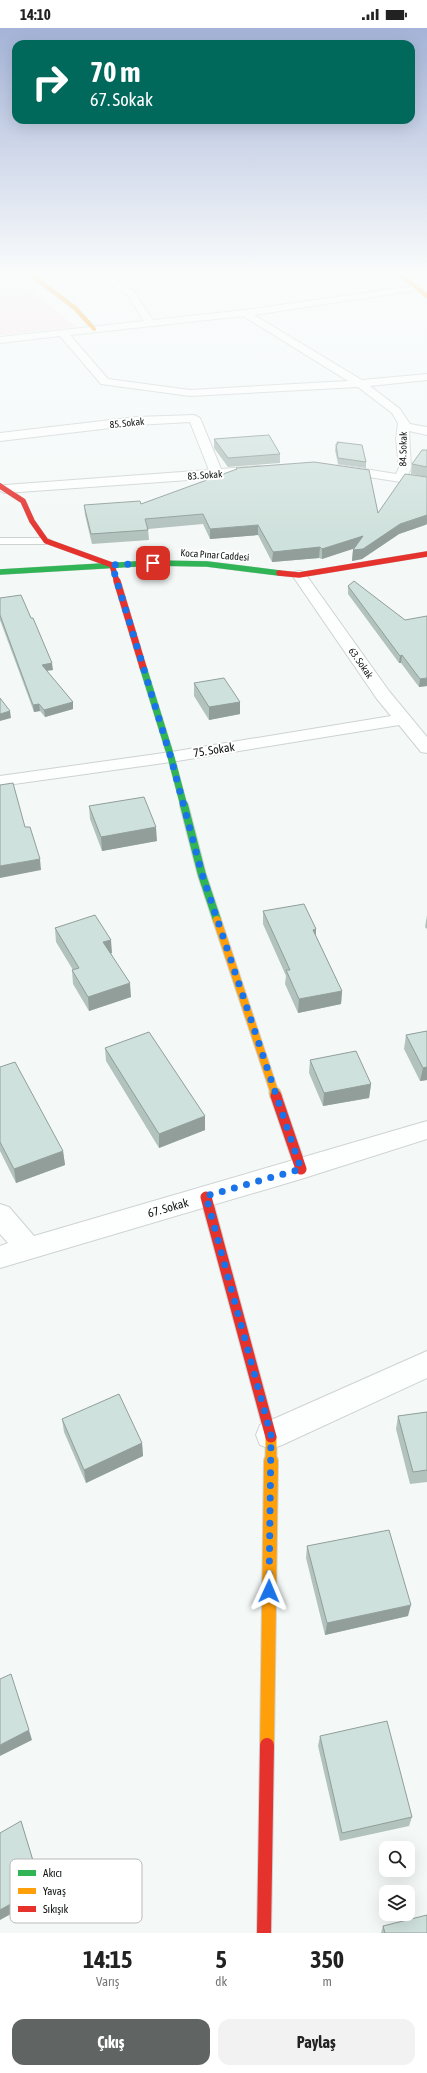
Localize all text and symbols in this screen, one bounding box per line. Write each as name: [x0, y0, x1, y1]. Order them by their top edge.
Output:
text: 14:10: [20, 6, 51, 23]
icon: right: [24, 56, 76, 108]
text: 70 m: [90, 56, 140, 88]
text: 67. Sokak: [90, 89, 153, 110]
street label: 85. Sokak: [109, 416, 146, 430]
street label: 84. Sokak: [397, 431, 409, 467]
street label: 83. Sokak: [187, 468, 223, 482]
pin: [136, 546, 170, 580]
street label: Koca Pınar Caddesi: [180, 547, 250, 563]
icon: arrive: [142, 552, 164, 574]
street label: 63. Sokak: [346, 646, 376, 681]
street label: 75. Sokak: [192, 740, 236, 760]
street label: 67. Sokak: [146, 1195, 191, 1221]
position arrow: [248, 1570, 290, 1612]
map controls: [379, 1841, 415, 1921]
button: search: [379, 1841, 415, 1877]
legend: [10, 1859, 142, 1923]
text: Akıcı: [43, 1867, 62, 1879]
text: Yavaş: [43, 1885, 66, 1897]
button: layers: [379, 1885, 415, 1921]
text: Sıkışık: [43, 1903, 69, 1915]
text: 14:15: [83, 1946, 132, 1973]
text: 5: [216, 1946, 227, 1973]
text: 350: [310, 1946, 344, 1973]
text: Varış: [96, 1974, 119, 1989]
text: dk: [215, 1974, 227, 1989]
text: m: [322, 1974, 332, 1989]
button: Çıkış: [12, 2019, 210, 2065]
button: Paylaş: [218, 2019, 415, 2065]

